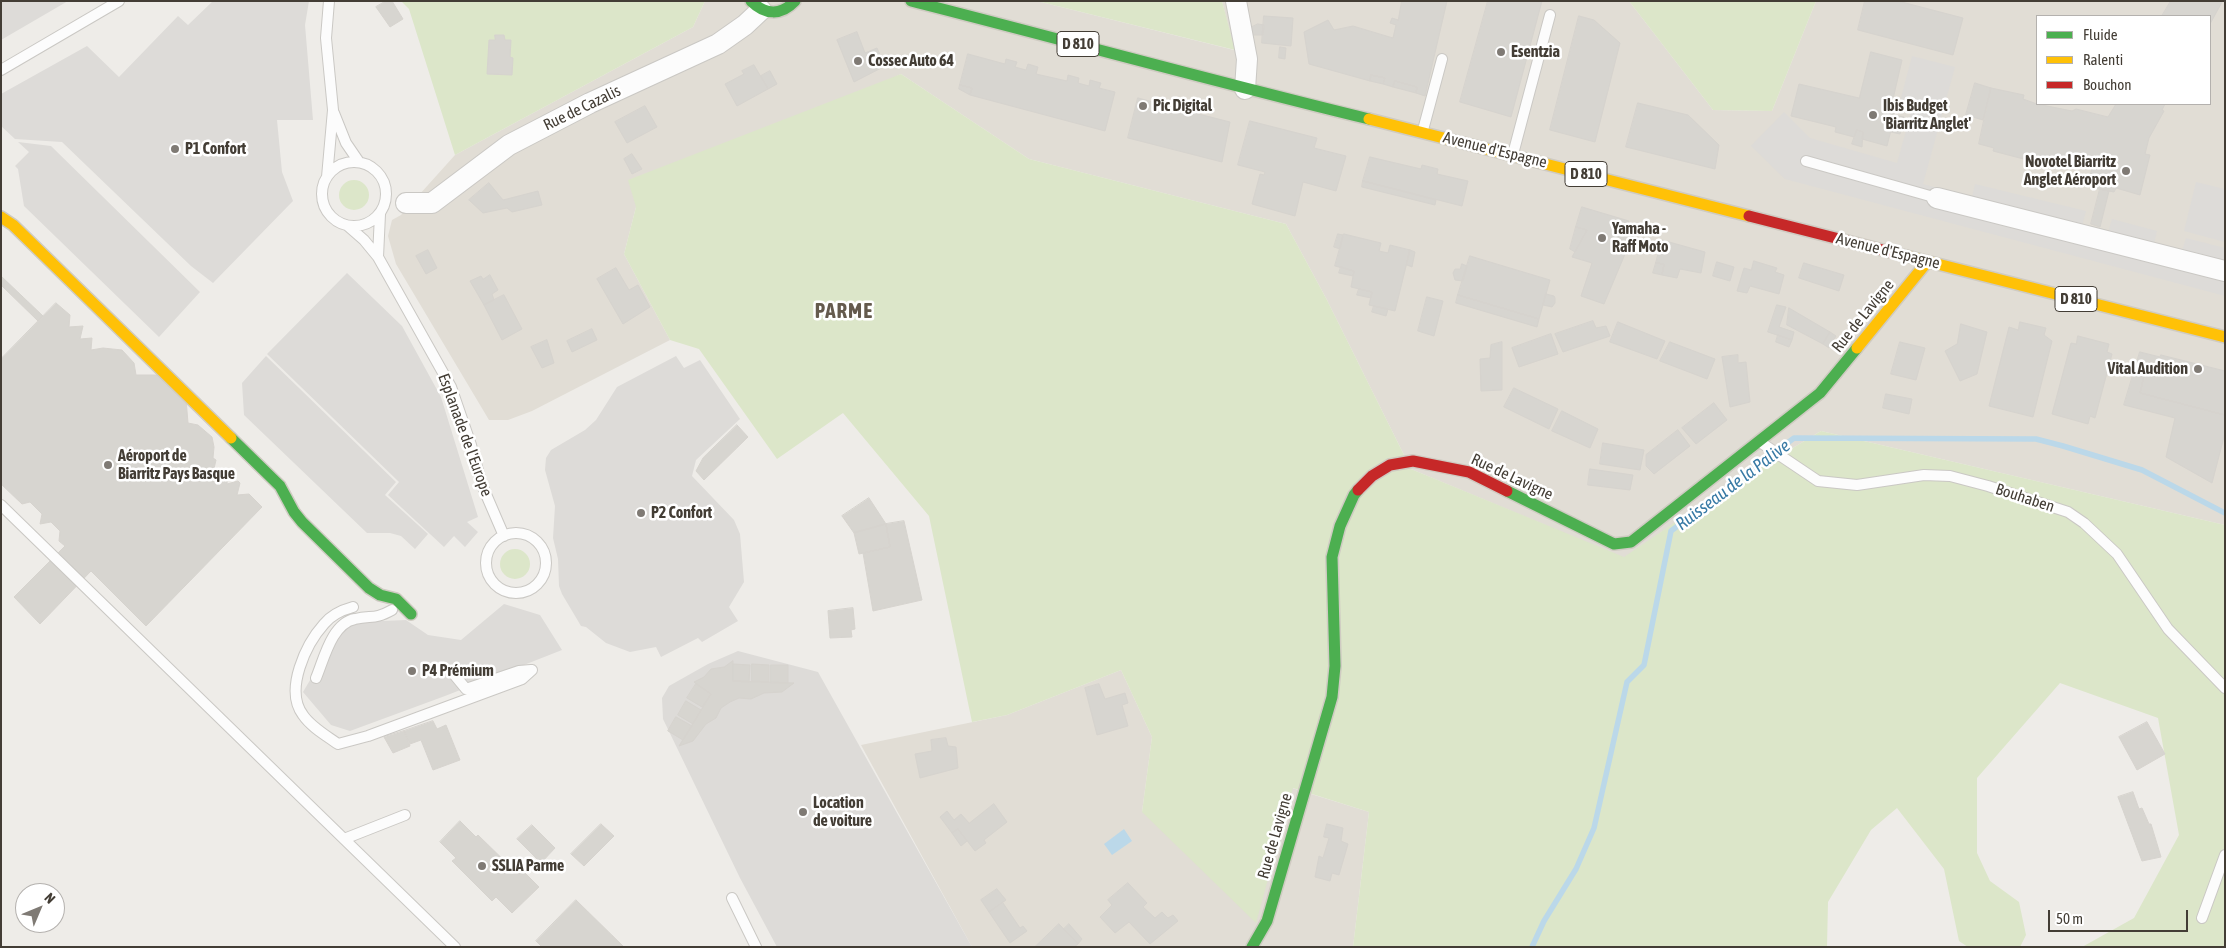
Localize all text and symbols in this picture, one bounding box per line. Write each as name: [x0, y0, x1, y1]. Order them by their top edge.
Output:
legend: [2036, 15, 2211, 105]
text: Fluide: [2083, 26, 2118, 43]
road number: D 810: [1057, 32, 1099, 56]
place label: Esentzia: [1511, 42, 1560, 62]
marker: Esentzia: [1495, 46, 1507, 58]
place label: Cossec Auto 64: [868, 51, 954, 71]
text: Ralenti: [2083, 51, 2123, 68]
marker: Cossec Auto 64: [852, 55, 864, 67]
text: Bouchon: [2083, 76, 2132, 93]
street label: Rue de Cazalis: [540, 81, 624, 135]
place label: Pic Digital: [1153, 96, 1212, 116]
place label: Ibis Budget 'Biarritz Anglet': [1883, 96, 1971, 134]
marker: Pic Digital: [1137, 100, 1149, 112]
marker: Ibis Budget 'Biarritz Anglet': [1867, 109, 1879, 121]
street label: Avenue d'Espagne: [1441, 128, 1549, 172]
place label: P1 Confort: [185, 139, 246, 159]
marker: P1 Confort: [169, 143, 181, 155]
place label: Novotel Biarritz Anglet Aéroport: [2024, 152, 2116, 190]
road number: D 810: [1565, 162, 1607, 186]
marker: Novotel Biarritz Anglet Aéroport: [2120, 165, 2132, 177]
place label: Yamaha - Raff Moto: [1612, 219, 1669, 257]
street label: Avenue d'Espagne: [1834, 229, 1942, 273]
marker: Yamaha - Raff Moto: [1596, 232, 1608, 244]
street label: Rue de Lavigne: [1828, 276, 1898, 356]
road number: D 810: [2055, 286, 2097, 312]
district label: PARME: [814, 298, 874, 324]
place label: Vital Audition: [2108, 359, 2188, 379]
marker: Vital Audition: [2192, 363, 2204, 375]
street label: Esplanade de l'Europe: [434, 371, 496, 499]
water label: Ruisseau de la Palive: [1672, 435, 1794, 535]
place label: Aéroport de Biarritz Pays Basque: [118, 446, 235, 484]
street label: Rue de Lavigne: [1468, 450, 1556, 504]
marker: Aéroport de Biarritz Pays Basque: [102, 459, 114, 471]
street label: Bouhaben: [1993, 480, 2057, 516]
place label: P2 Confort: [651, 503, 712, 523]
marker: P2 Confort: [635, 507, 647, 519]
place label: P4 Prémium: [422, 661, 494, 681]
marker: P4 Prémium: [406, 665, 418, 677]
street label: Rue de Lavigne: [1254, 791, 1296, 881]
place label: Location de voiture: [813, 793, 872, 831]
marker: Location de voiture: [797, 806, 809, 818]
place label: SSLIA Parme: [492, 856, 564, 876]
marker: SSLIA Parme: [476, 860, 488, 872]
north arrow: [15, 883, 65, 933]
text: N: [41, 890, 58, 907]
scale bar: [2051, 900, 2191, 932]
text: 50 m: [2056, 910, 2083, 927]

